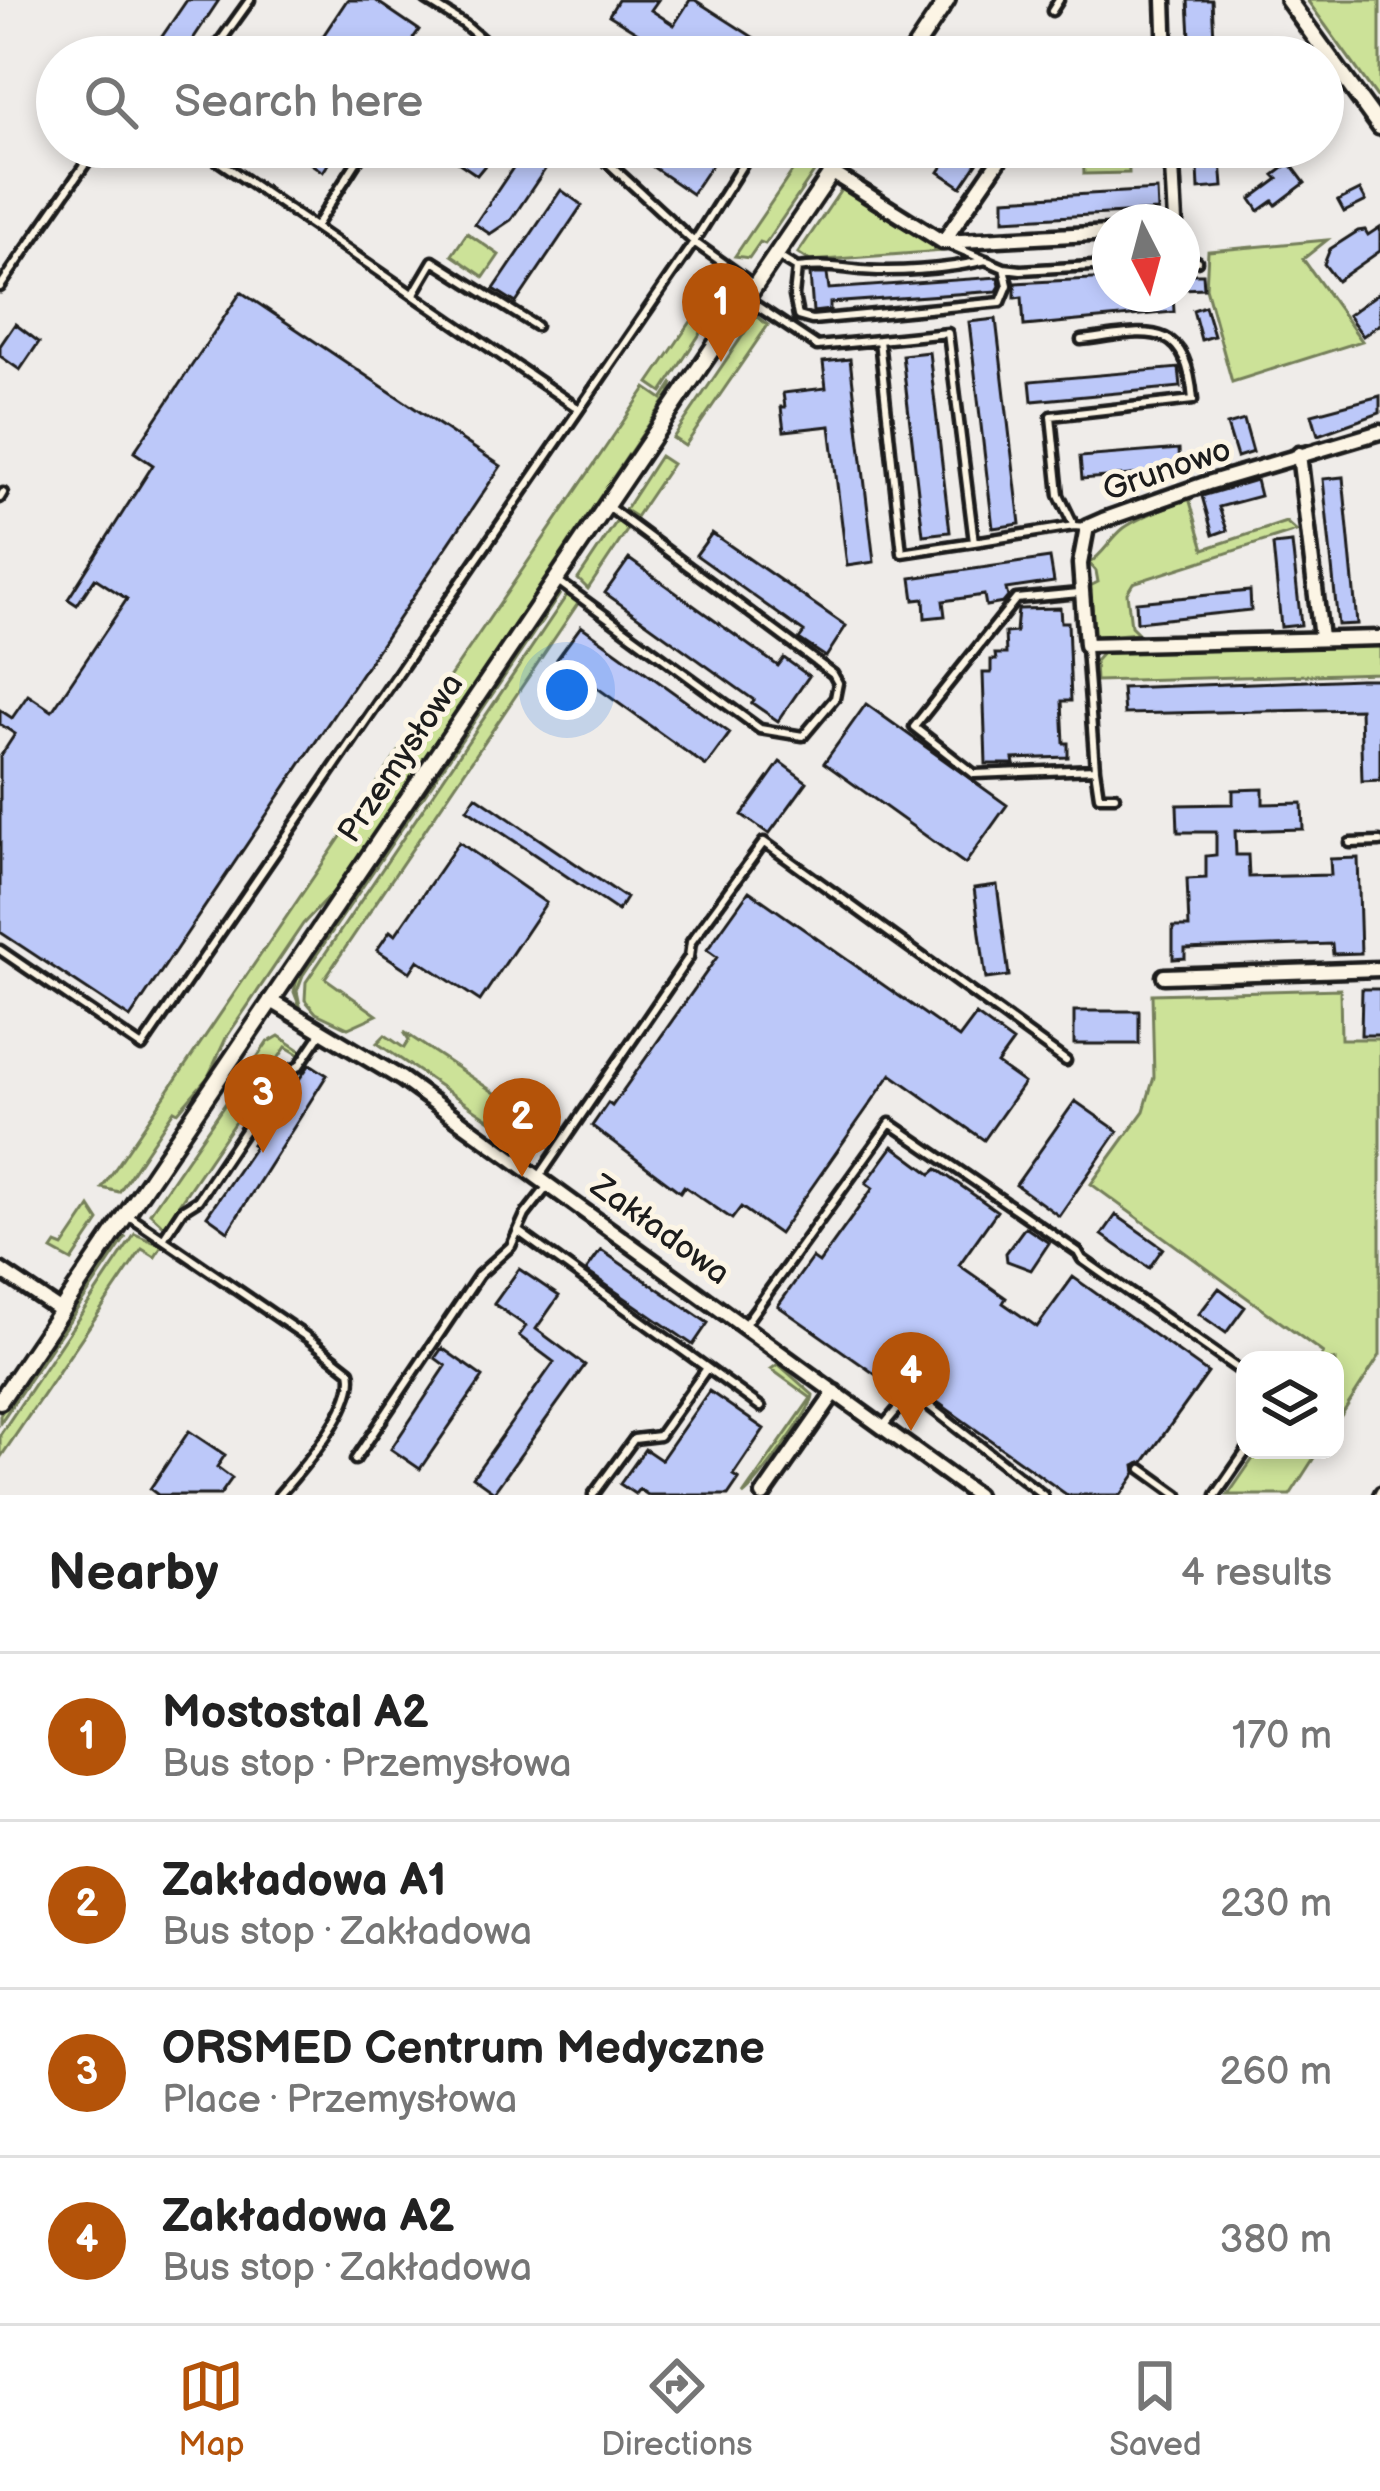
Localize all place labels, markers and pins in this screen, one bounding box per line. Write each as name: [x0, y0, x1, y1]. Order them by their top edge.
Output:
pin: 1: [682, 263, 760, 362]
pin: 3: [224, 1054, 302, 1153]
pin: 2: [483, 1078, 561, 1177]
pin: 4: [872, 1332, 950, 1431]

